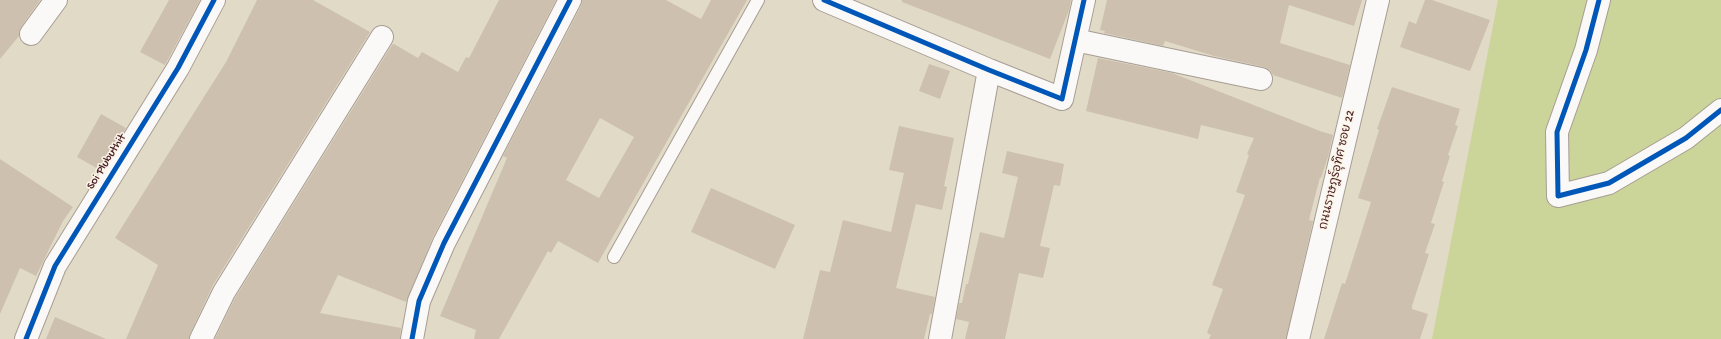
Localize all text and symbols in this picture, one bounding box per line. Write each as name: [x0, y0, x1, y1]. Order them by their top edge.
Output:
street label: ถนนราษฎร์อุทิศ ซอย 22: [1317, 109, 1359, 231]
street label: Soi Plubuthit: [84, 131, 130, 193]

